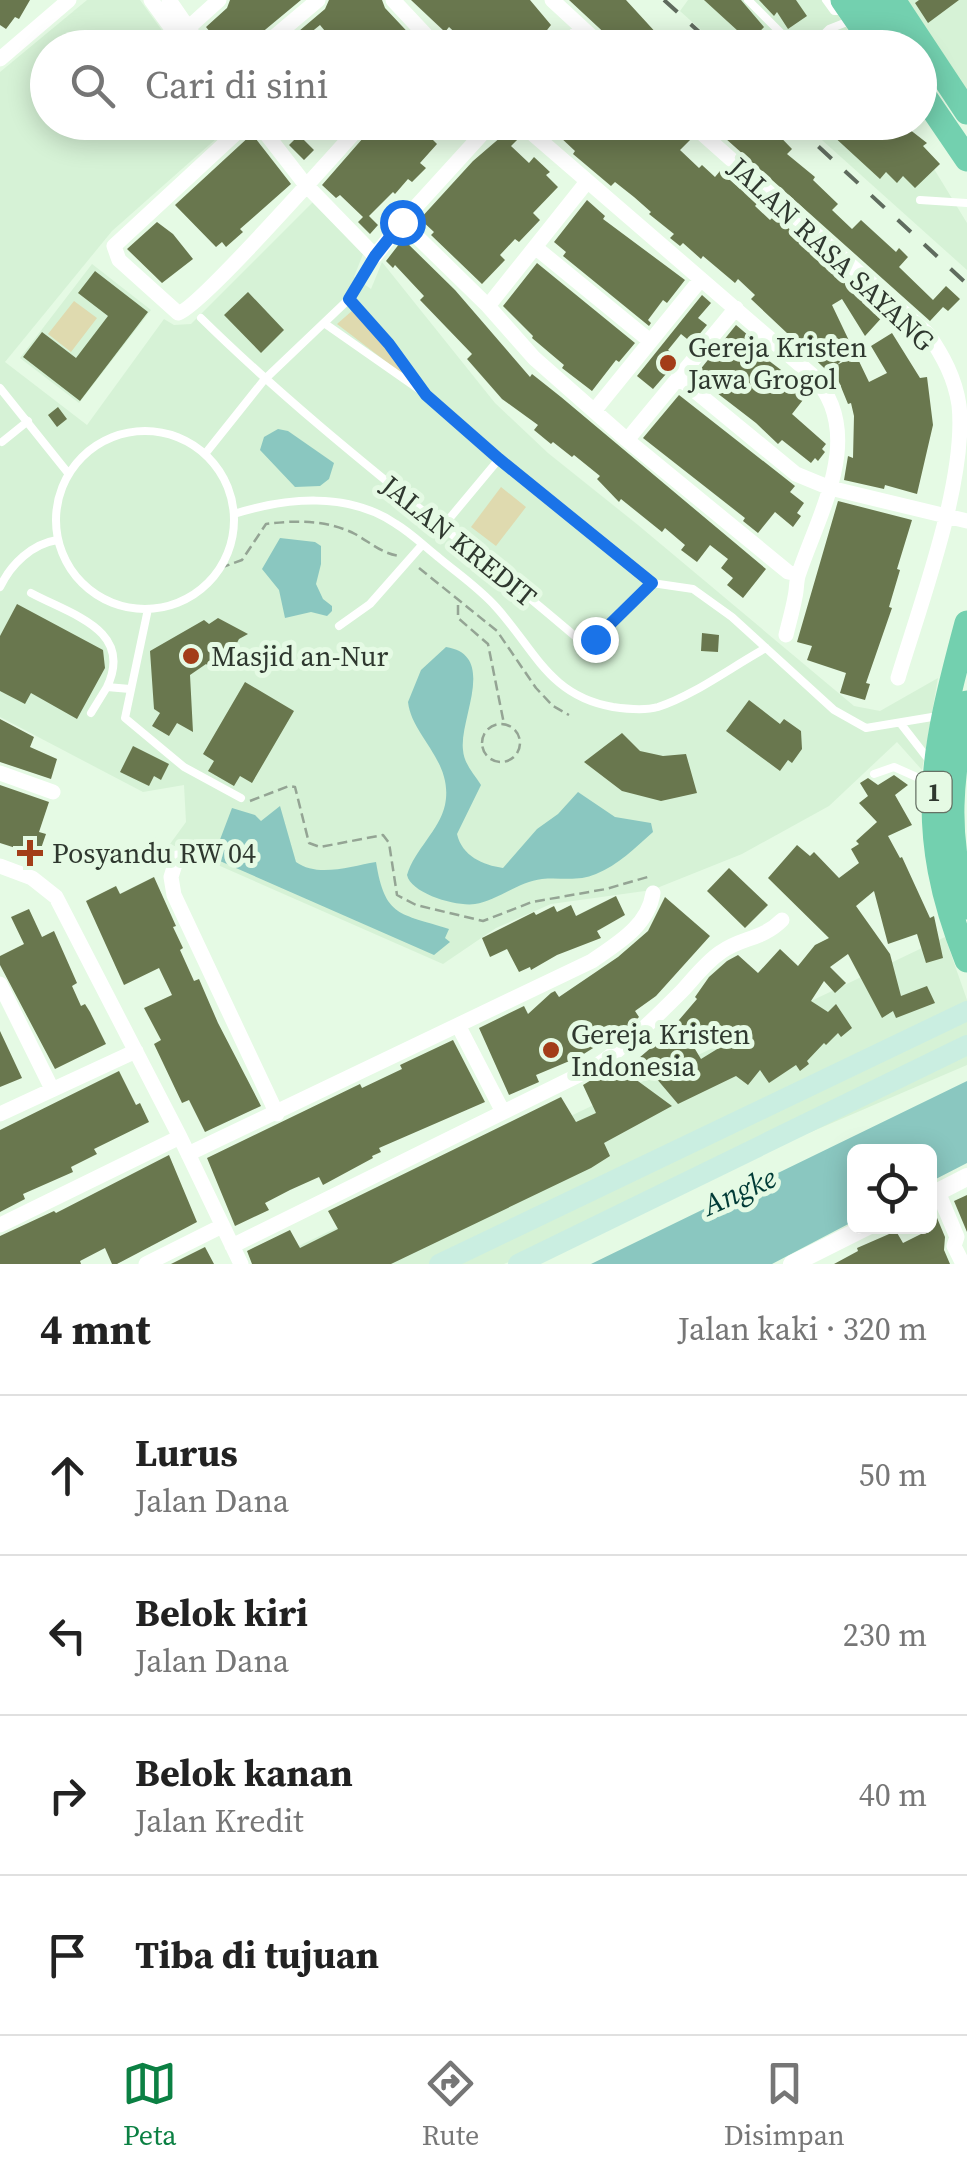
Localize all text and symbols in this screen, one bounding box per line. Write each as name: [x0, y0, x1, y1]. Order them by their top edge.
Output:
search box: [30, 30, 937, 140]
icon: search: [65, 58, 120, 113]
text: Cari di sini: [145, 59, 328, 111]
street label: JALAN RASA SAYANG: [720, 148, 943, 359]
route start: [380, 200, 426, 246]
place label: Gereja Kristen Jawa Grogol: [687, 328, 867, 398]
marker: Gereja Kristen Jawa Grogol: [657, 352, 679, 374]
street label: JALAN KREDIT: [372, 466, 545, 616]
route end: [573, 617, 619, 663]
place label: Masjid an-Nur: [211, 637, 388, 675]
marker: Masjid an-Nur: [180, 645, 202, 667]
road number: 1: [916, 772, 952, 812]
place label: Posyandu RW 04: [52, 834, 256, 872]
marker: Posyandu RW 04: [17, 840, 43, 866]
place label: Gereja Kristen Indonesia: [571, 1015, 750, 1085]
marker: Gereja Kristen Indonesia: [540, 1039, 562, 1061]
map controls: [847, 1144, 937, 1234]
button: locate: [847, 1144, 937, 1234]
water label: Angke: [694, 1157, 782, 1226]
text: 4 mnt: [40, 1300, 151, 1358]
text: Jalan kaki · 320 m: [678, 1307, 927, 1351]
text: Lurus: [135, 1427, 238, 1479]
icon: ahead: [40, 1448, 95, 1503]
text: 50 m: [859, 1453, 927, 1497]
text: Jalan Dana: [135, 1479, 289, 1523]
text: Belok kiri: [135, 1587, 308, 1639]
icon: left: [40, 1608, 95, 1663]
text: 230 m: [843, 1613, 927, 1657]
text: Jalan Dana: [135, 1639, 289, 1683]
text: Belok kanan: [135, 1747, 353, 1799]
icon: right: [40, 1768, 95, 1823]
text: 40 m: [859, 1773, 927, 1817]
text: Jalan Kredit: [135, 1799, 304, 1843]
icon: arrive: [40, 1928, 95, 1983]
text: Tiba di tujuan: [135, 1929, 379, 1981]
tab: Peta: [122, 2056, 177, 2154]
tab: Rute: [422, 2056, 479, 2154]
tab: Disimpan: [724, 2056, 845, 2154]

